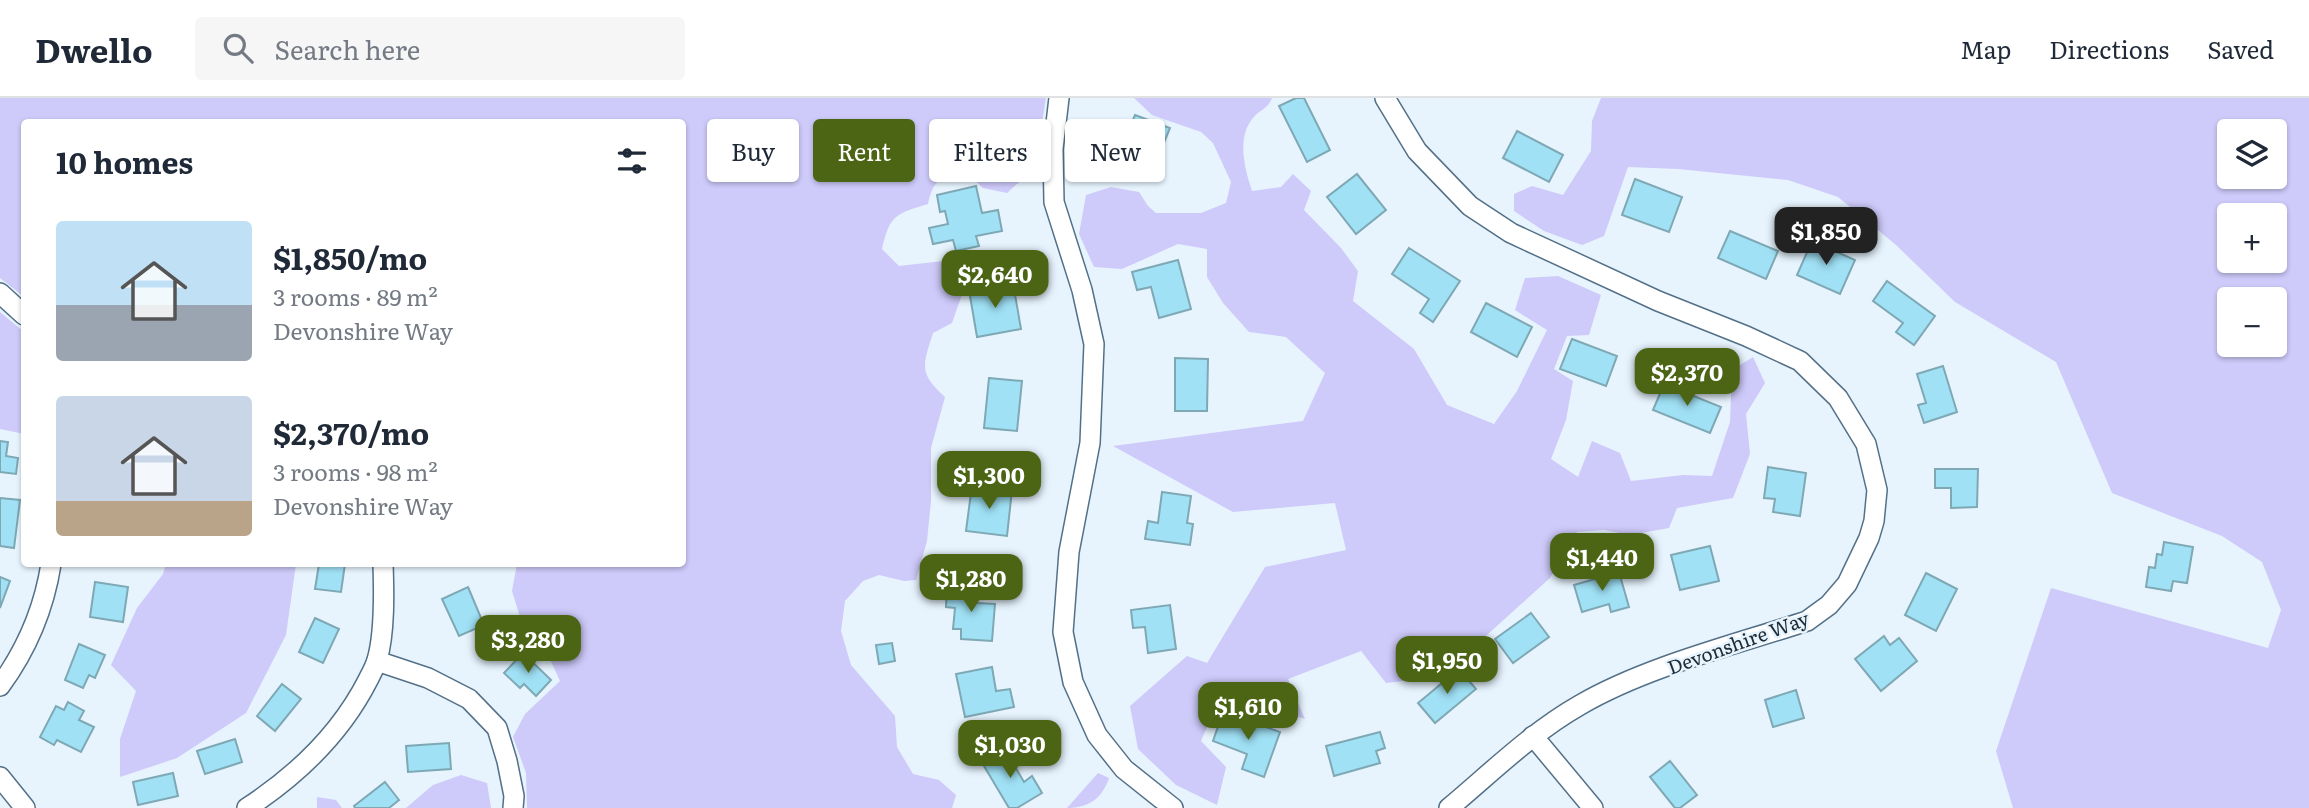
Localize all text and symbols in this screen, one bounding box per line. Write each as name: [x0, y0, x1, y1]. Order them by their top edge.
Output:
search box: [195, 17, 685, 80]
text: Dwello: [35, 24, 153, 73]
icon: search: [219, 29, 257, 67]
text: Search here: [275, 29, 420, 68]
text: Map: [1960, 31, 2011, 66]
text: Directions: [2049, 31, 2169, 66]
text: Saved: [2207, 31, 2274, 66]
chip: Buy: [707, 119, 799, 182]
chip: Rent: [813, 119, 915, 182]
chip: Filters: [929, 119, 1051, 182]
chip: New: [1065, 119, 1165, 182]
map controls: [2217, 119, 2287, 357]
button: layers: [2217, 119, 2287, 189]
text: 10 homes: [56, 139, 193, 183]
icon: filters: [613, 142, 651, 180]
button: +: [2217, 203, 2287, 273]
pin: $1,850: [1769, 208, 1883, 267]
text: $1,850: [1791, 213, 1861, 247]
text: $1,850/mo: [273, 235, 427, 279]
icon: home: [112, 249, 196, 333]
pin: $2,640: [938, 250, 1052, 310]
text: $2,640: [957, 256, 1033, 290]
text: 3 rooms · 89 m²: [273, 279, 438, 313]
button: −: [2217, 287, 2287, 357]
text: Devonshire Way: [273, 313, 453, 347]
pin: $2,370: [1630, 348, 1744, 408]
text: $2,370: [1651, 354, 1723, 388]
text: $2,370/mo: [273, 410, 429, 454]
icon: home: [112, 424, 196, 508]
pin: $1,300: [932, 452, 1046, 511]
text: 3 rooms · 98 m²: [273, 454, 438, 488]
text: $1,300: [953, 457, 1025, 491]
text: Devonshire Way: [273, 488, 453, 522]
pin: $1,440: [1545, 533, 1659, 593]
text: $1,440: [1566, 539, 1638, 573]
pin: $1,280: [914, 554, 1028, 614]
text: $1,280: [936, 560, 1006, 594]
street label: Devonshire Way: [1663, 603, 1813, 681]
pin: $3,280: [471, 616, 585, 675]
text: $3,280: [491, 621, 565, 655]
pin: $1,950: [1390, 636, 1504, 696]
text: $1,950: [1412, 642, 1482, 676]
pin: $1,610: [1191, 682, 1305, 742]
text: $1,610: [1214, 688, 1282, 722]
pin: $1,030: [953, 720, 1067, 780]
text: $1,030: [974, 726, 1046, 760]

